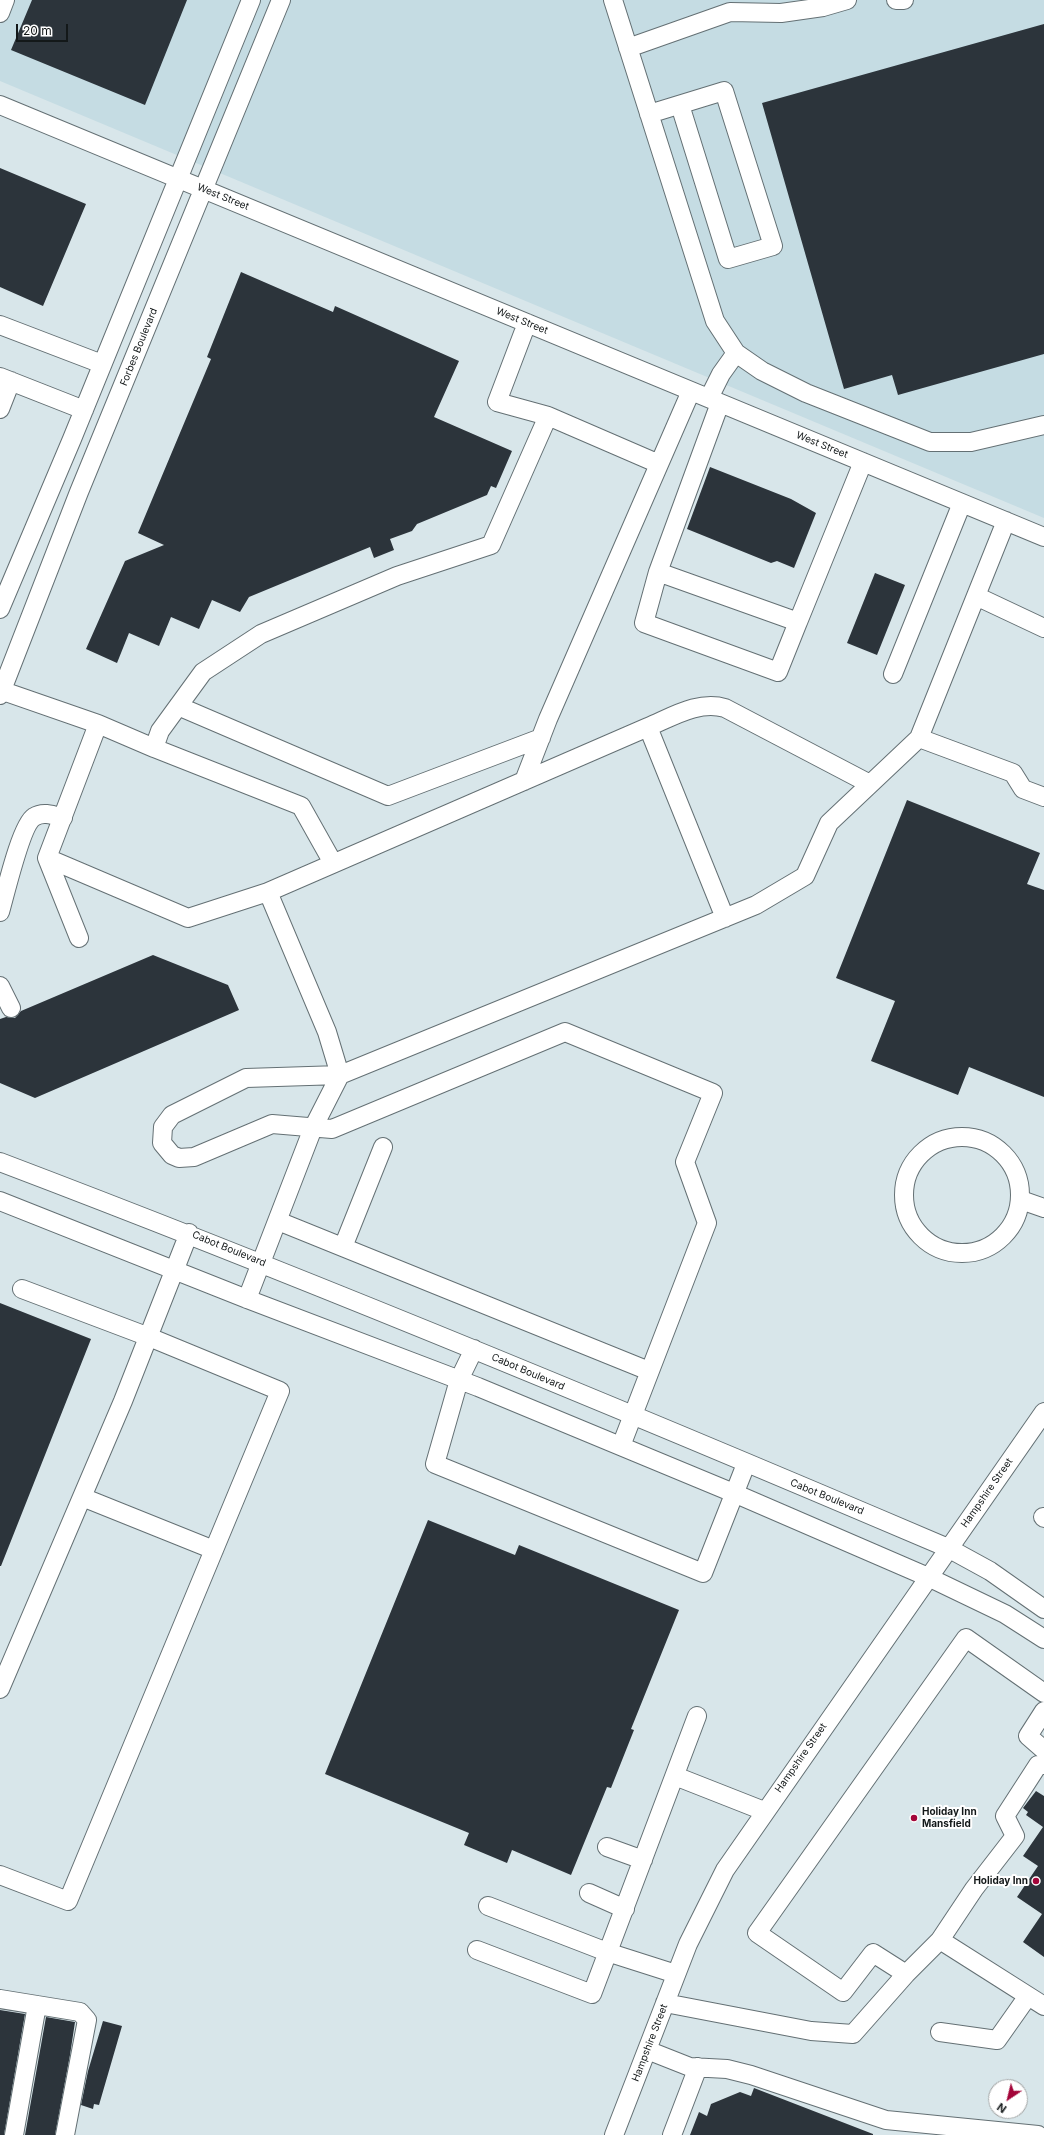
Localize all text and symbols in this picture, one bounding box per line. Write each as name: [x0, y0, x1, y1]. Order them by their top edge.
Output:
scale bar: [18, 16, 70, 42]
text: 20 m: [23, 23, 52, 38]
street label: West Street: [195, 181, 251, 213]
street label: West Street: [494, 305, 550, 337]
street label: Forbes Boulevard: [118, 306, 160, 388]
street label: West Street: [794, 429, 850, 461]
street label: Cabot Boulevard: [190, 1229, 268, 1269]
street label: Cabot Boulevard: [490, 1351, 566, 1393]
street label: Hampshire Street: [959, 1456, 1015, 1530]
street label: Cabot Boulevard: [788, 1477, 866, 1517]
street label: Hampshire Street: [773, 1721, 829, 1795]
place label: Holiday Inn Mansfield: [922, 1806, 977, 1830]
marker: Holiday Inn Mansfield: [909, 1813, 919, 1823]
place label: Holiday Inn: [973, 1875, 1028, 1887]
marker: Holiday Inn: [1031, 1876, 1041, 1886]
street label: Hampshire Street: [630, 2003, 670, 2083]
north arrow: [988, 2079, 1028, 2119]
text: N: [994, 2100, 1009, 2116]

